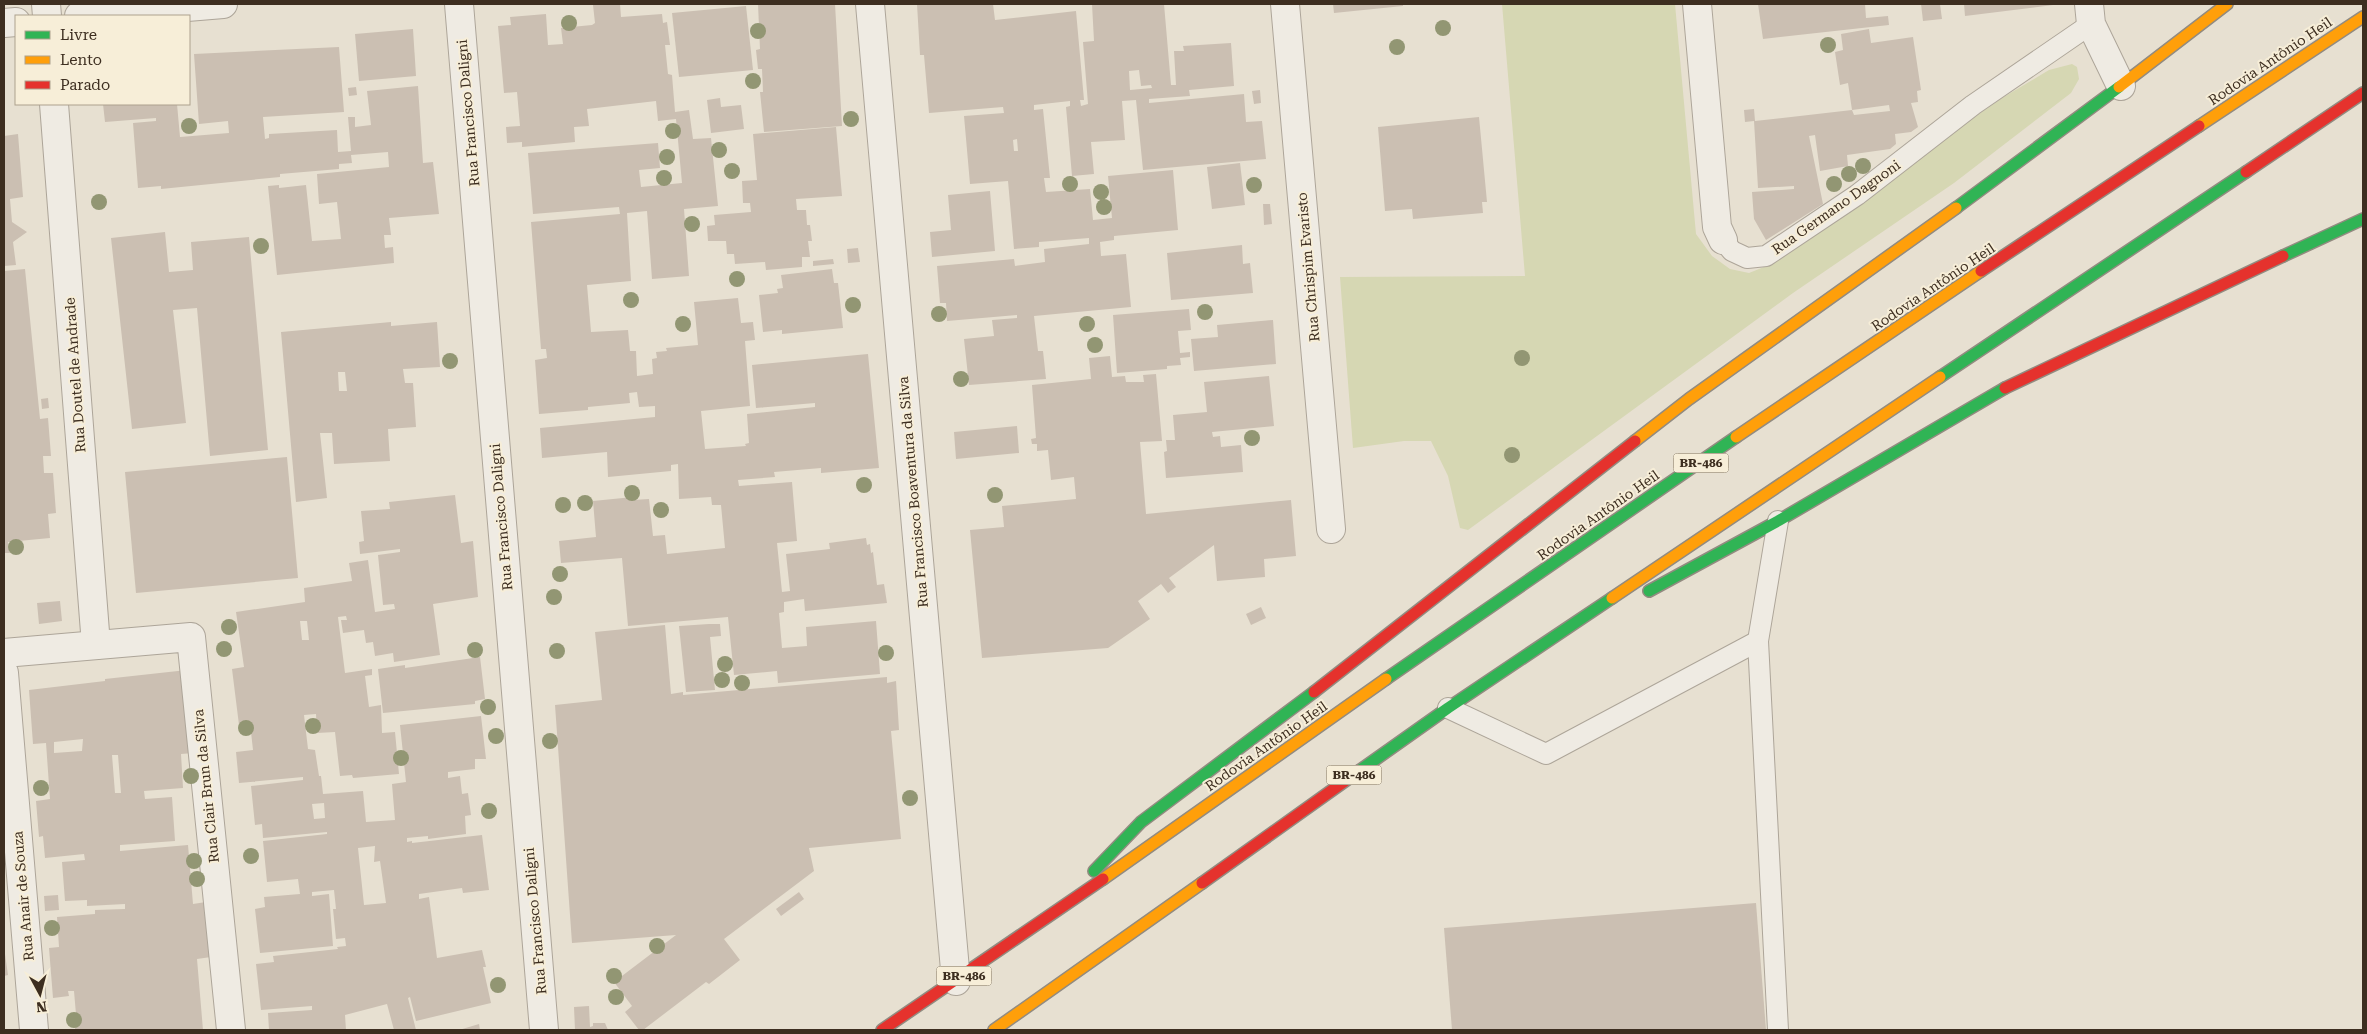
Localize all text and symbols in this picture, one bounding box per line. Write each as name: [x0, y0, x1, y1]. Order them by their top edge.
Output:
street label: Rodovia Antônio Heil: [2205, 13, 2335, 108]
legend: [15, 15, 190, 105]
text: Livre: [60, 26, 97, 44]
street label: Rua Francisco Daligni: [454, 38, 482, 187]
text: Lento: [60, 51, 102, 69]
text: Parado: [60, 76, 110, 94]
street label: Rua Germano Dagnoni: [1769, 156, 1904, 257]
street label: Rua Chrispim Evaristo: [1293, 192, 1323, 342]
street label: Rodovia Antônio Heil: [1868, 239, 1998, 334]
street label: Rua Doutel de Andrade: [62, 296, 88, 453]
street label: Rua Francisco Boaventura da Silva: [895, 375, 931, 608]
street label: Rua Francisco Daligni: [487, 442, 515, 591]
road number: BR-486: [1674, 453, 1728, 472]
street label: Rodovia Antônio Heil: [1534, 466, 1663, 563]
street label: Rodovia Antônio Heil: [1202, 697, 1331, 794]
street label: Rua Clair Brun da Silva: [190, 708, 222, 864]
road number: BR-486: [1326, 766, 1382, 784]
street label: Rua Anair de Souza: [9, 830, 37, 962]
street label: Rua Francisco Daligni: [521, 846, 549, 995]
road number: BR-486: [936, 966, 992, 986]
north arrow: [15, 969, 65, 1019]
text: N: [35, 998, 48, 1016]

